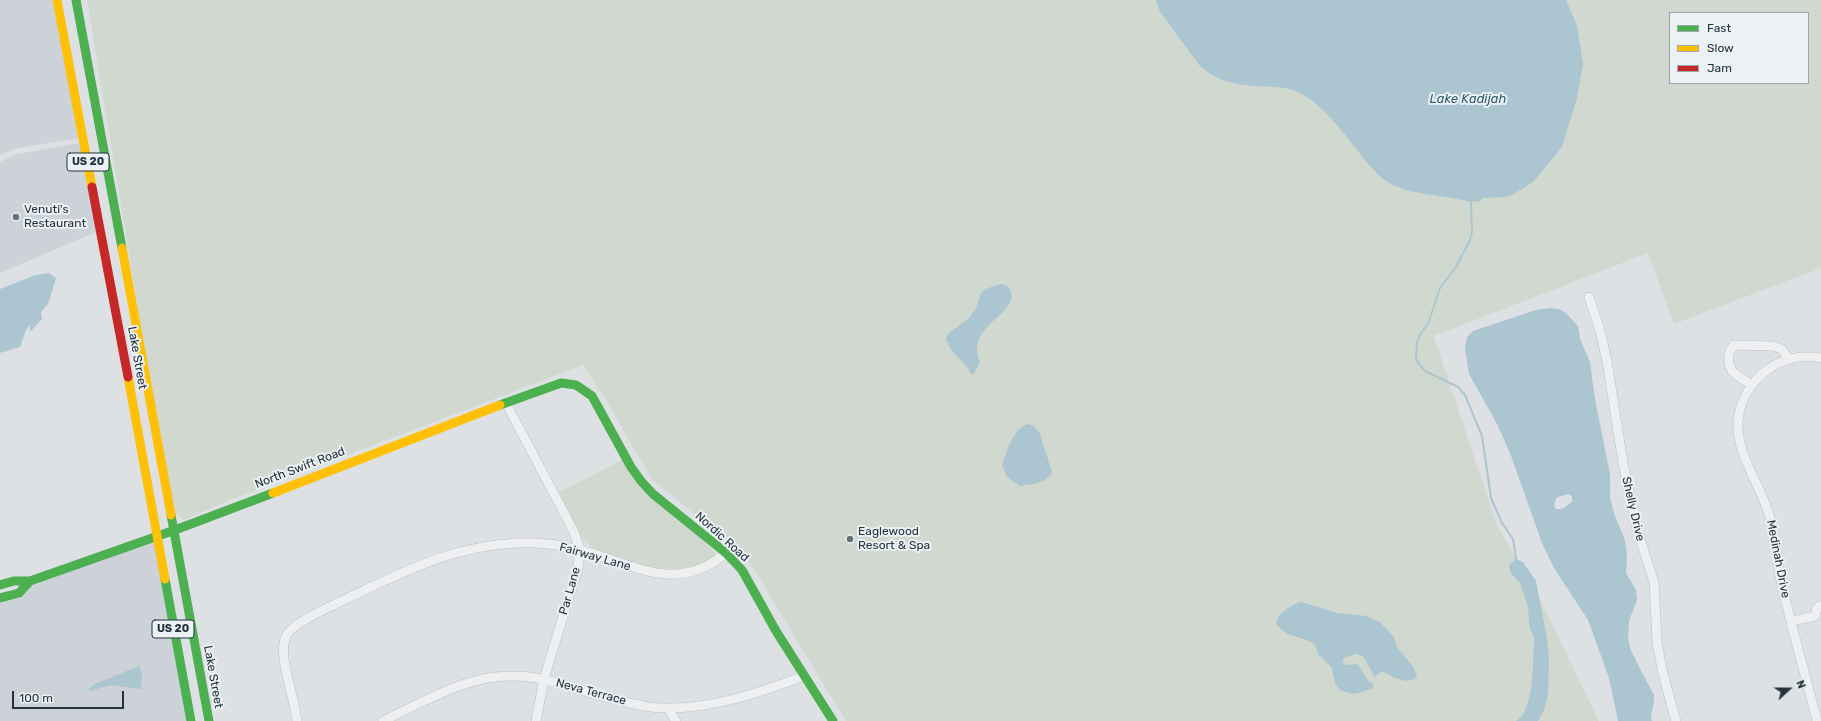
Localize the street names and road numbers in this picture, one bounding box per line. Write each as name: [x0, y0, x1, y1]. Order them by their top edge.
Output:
road number: US 20: [67, 153, 109, 171]
street label: Lake Street: [124, 325, 150, 391]
street label: North Swift Road: [253, 444, 347, 492]
street label: Shelly Drive: [1619, 475, 1647, 543]
street label: Nordic Road: [692, 509, 752, 565]
street label: Medinah Drive: [1763, 519, 1793, 599]
street label: Fairway Lane: [558, 540, 632, 574]
street label: Par Lane: [556, 565, 584, 617]
road number: US 20: [152, 620, 194, 638]
street label: Lake Street: [200, 644, 226, 710]
street label: Neva Terrace: [554, 676, 628, 708]

